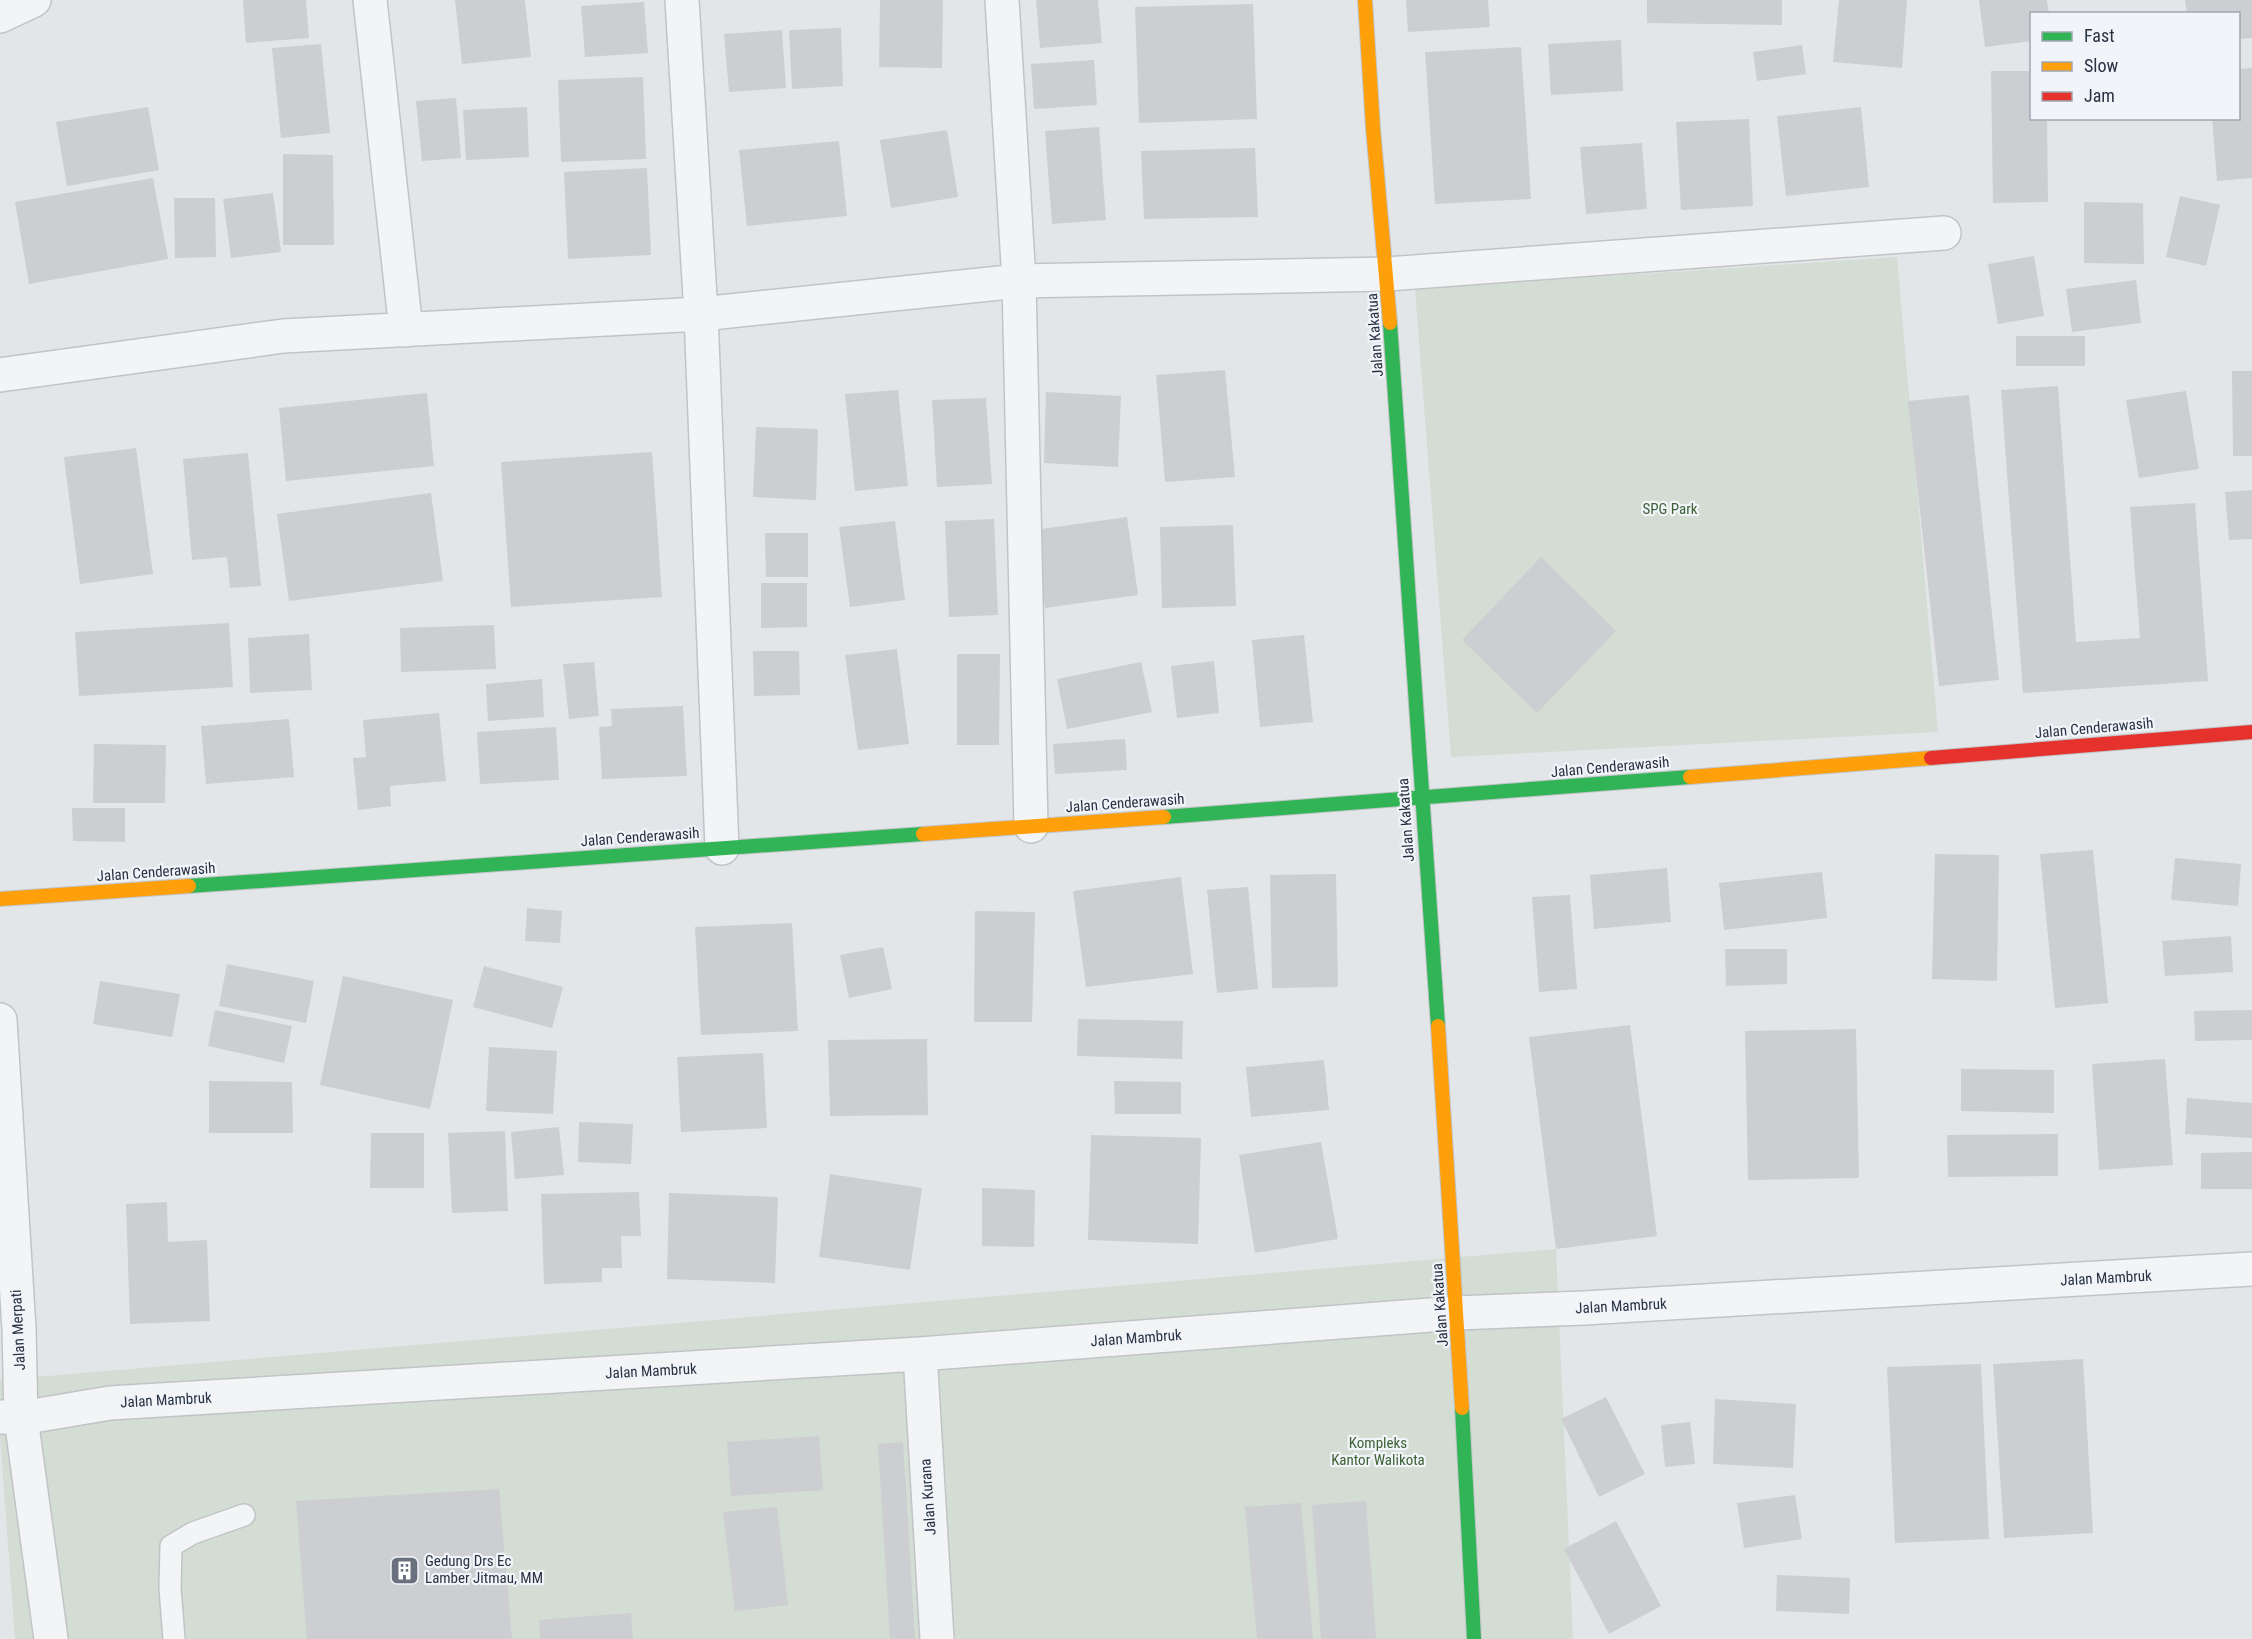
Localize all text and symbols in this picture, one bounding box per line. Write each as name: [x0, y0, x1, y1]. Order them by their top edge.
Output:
legend: [2030, 12, 2240, 120]
text: Fast: [2084, 25, 2115, 46]
text: Slow: [2084, 55, 2119, 76]
text: Jam: [2084, 85, 2115, 106]
street label: Jalan Kakatua: [1363, 292, 1387, 378]
park label: SPG Park: [1642, 500, 1698, 518]
street label: Jalan Cenderawasih: [2034, 714, 2154, 742]
street label: Jalan Cenderawasih: [1550, 753, 1670, 781]
street label: Jalan Kakatua: [1394, 777, 1418, 863]
street label: Jalan Cenderawasih: [1065, 790, 1185, 816]
street label: Jalan Cenderawasih: [580, 824, 700, 850]
street label: Jalan Cenderawasih: [96, 859, 216, 885]
street label: Jalan Kakatua: [1428, 1262, 1452, 1348]
street label: Jalan Mambruk: [2060, 1267, 2152, 1289]
street label: Jalan Merpati: [7, 1289, 29, 1371]
street label: Jalan Mambruk: [1575, 1295, 1667, 1317]
street label: Jalan Mambruk: [1090, 1326, 1183, 1350]
street label: Jalan Mambruk: [605, 1360, 697, 1382]
street label: Jalan Mambruk: [120, 1389, 212, 1411]
park label: Kompleks Kantor Walikota: [1331, 1434, 1425, 1469]
street label: Jalan Kurana: [916, 1458, 940, 1536]
place label: Gedung Drs Ec Lamber Jitmau, MM: [425, 1552, 543, 1587]
building icon: Gedung Drs Ec Lamber Jitmau, MM: [388, 1554, 420, 1586]

